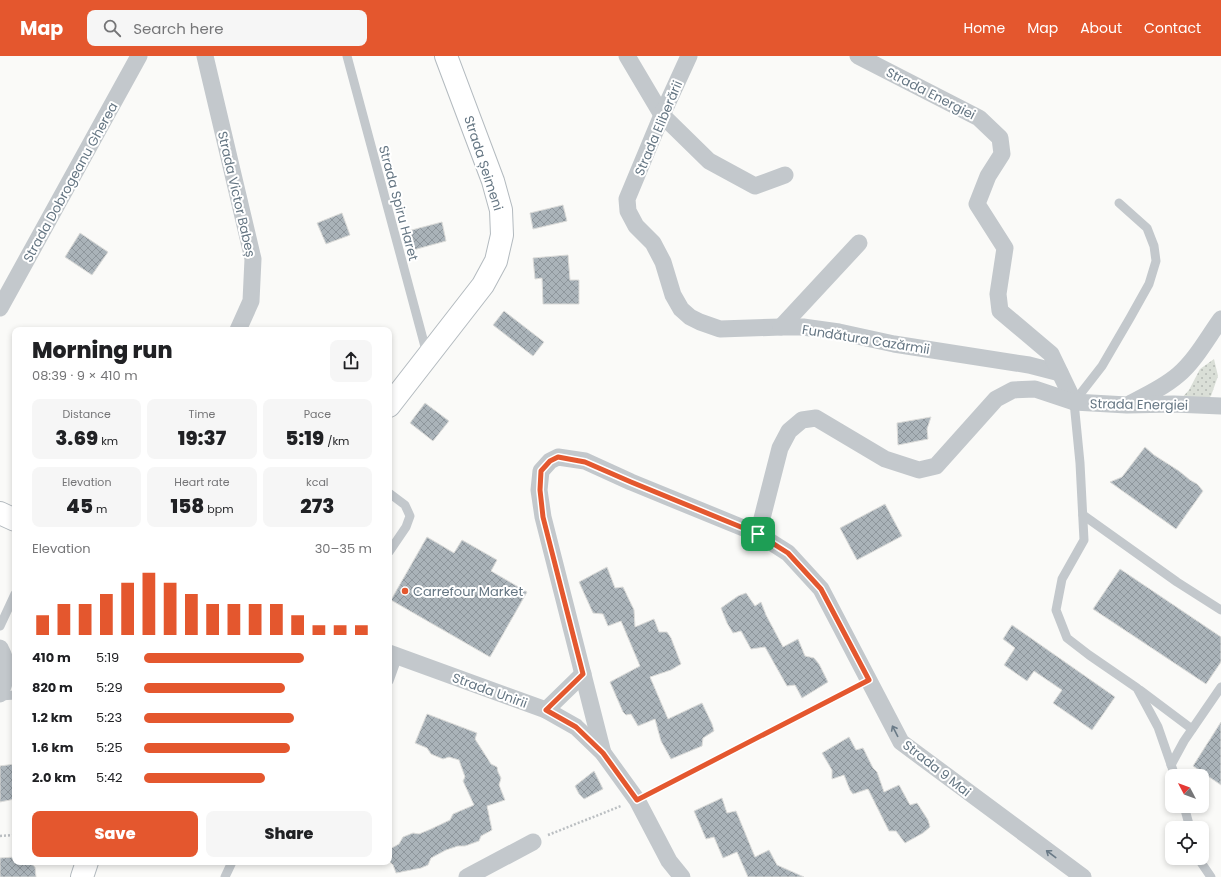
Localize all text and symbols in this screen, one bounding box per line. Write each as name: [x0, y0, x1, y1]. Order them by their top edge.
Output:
search box: [87, 10, 367, 46]
text: Map: [20, 15, 63, 42]
icon: search: [101, 17, 123, 39]
text: Search here: [133, 18, 224, 39]
text: Home: [963, 18, 1005, 38]
text: Map: [1027, 18, 1058, 38]
text: About: [1080, 18, 1122, 38]
text: Contact: [1144, 18, 1201, 38]
street label: Strada Energiei: [883, 63, 979, 124]
street label: Strada Eliberării: [630, 78, 687, 179]
street label: Strada Dobrogeanu Gherea: [18, 99, 122, 266]
street label: Strada Șeimeni: [459, 113, 508, 213]
street label: Strada Victor Babeș: [213, 129, 260, 259]
street label: Strada Spiru Haret: [374, 143, 423, 263]
street label: Fundătura Cazărmii: [801, 320, 931, 359]
text: Morning run: [32, 335, 173, 366]
button: share: [330, 340, 372, 382]
text: 08:39 · 9 × 410 m: [32, 366, 138, 385]
street label: Strada Energiei: [1090, 394, 1188, 415]
text: Distance: [63, 406, 111, 422]
text: Time: [189, 406, 215, 422]
text: Pace: [304, 406, 331, 422]
text: 3.69: [55, 424, 98, 452]
text: 19:37: [178, 424, 226, 452]
text: 5:19: [285, 424, 324, 452]
text: km: [98, 433, 118, 449]
text: /km: [324, 433, 349, 449]
text: Elevation: [62, 474, 111, 490]
text: Heart rate: [174, 474, 230, 490]
text: kcal: [306, 474, 329, 490]
text: 45: [66, 492, 93, 520]
text: 158: [170, 492, 204, 520]
text: 273: [300, 492, 334, 520]
text: m: [93, 501, 107, 517]
text: bpm: [204, 501, 234, 517]
pin: [741, 517, 775, 551]
icon: arrive: [747, 523, 769, 545]
text: Elevation: [32, 539, 91, 558]
text: 30–35 m: [315, 539, 372, 558]
place label: Carrefour Market: [413, 582, 523, 601]
marker: Carrefour Market: [400, 586, 410, 596]
text: 410 m: [32, 648, 71, 667]
text: 5:19: [96, 648, 119, 667]
street label: Strada Unirii: [450, 668, 530, 713]
text: 820 m: [32, 678, 73, 697]
text: 5:29: [96, 678, 123, 697]
text: 1.2 km: [32, 708, 73, 727]
text: 5:23: [96, 708, 122, 727]
one-way arrow: [891, 725, 898, 737]
street label: Strada 9 Mai: [899, 736, 975, 801]
text: 1.6 km: [32, 738, 73, 757]
text: 5:25: [96, 738, 123, 757]
text: 2.0 km: [32, 768, 76, 787]
text: 5:42: [96, 768, 123, 787]
north arrow: [1165, 769, 1209, 813]
map controls: [1165, 769, 1209, 865]
button: Save: [32, 811, 198, 857]
button: Share: [206, 811, 372, 857]
button: locate: [1165, 821, 1209, 865]
one-way arrow: [1046, 850, 1057, 858]

